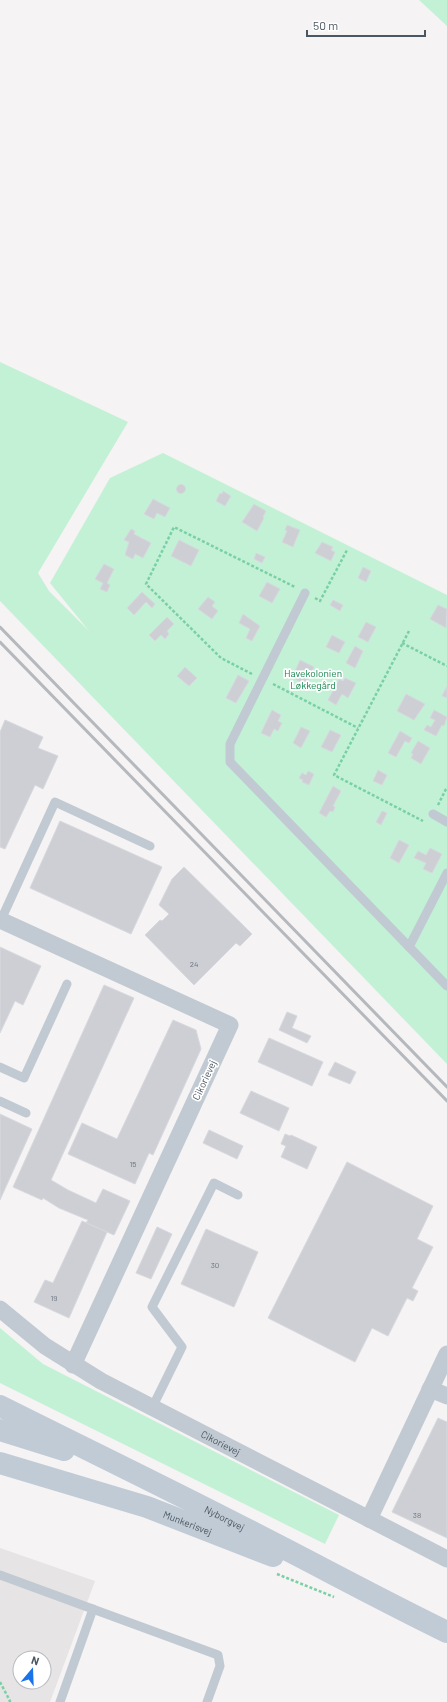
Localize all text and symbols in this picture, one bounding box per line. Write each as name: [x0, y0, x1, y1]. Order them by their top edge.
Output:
scale bar: [307, 12, 425, 38]
text: 50 m: [313, 18, 338, 32]
park label: Havekolonien Løkkegård: [284, 667, 342, 691]
house number: 24: [190, 959, 198, 969]
street label: Cikorievej: [190, 1058, 218, 1102]
house number: 15: [130, 1159, 136, 1169]
house number: 30: [211, 1260, 219, 1270]
house number: 19: [51, 1293, 57, 1303]
street label: Cikorievej: [199, 1428, 243, 1458]
street label: Nyborgvej: [203, 1503, 247, 1533]
street label: Munkerisvej: [162, 1508, 214, 1538]
house number: 38: [413, 1510, 421, 1520]
north arrow: [12, 1650, 52, 1690]
text: N: [30, 1653, 41, 1667]

